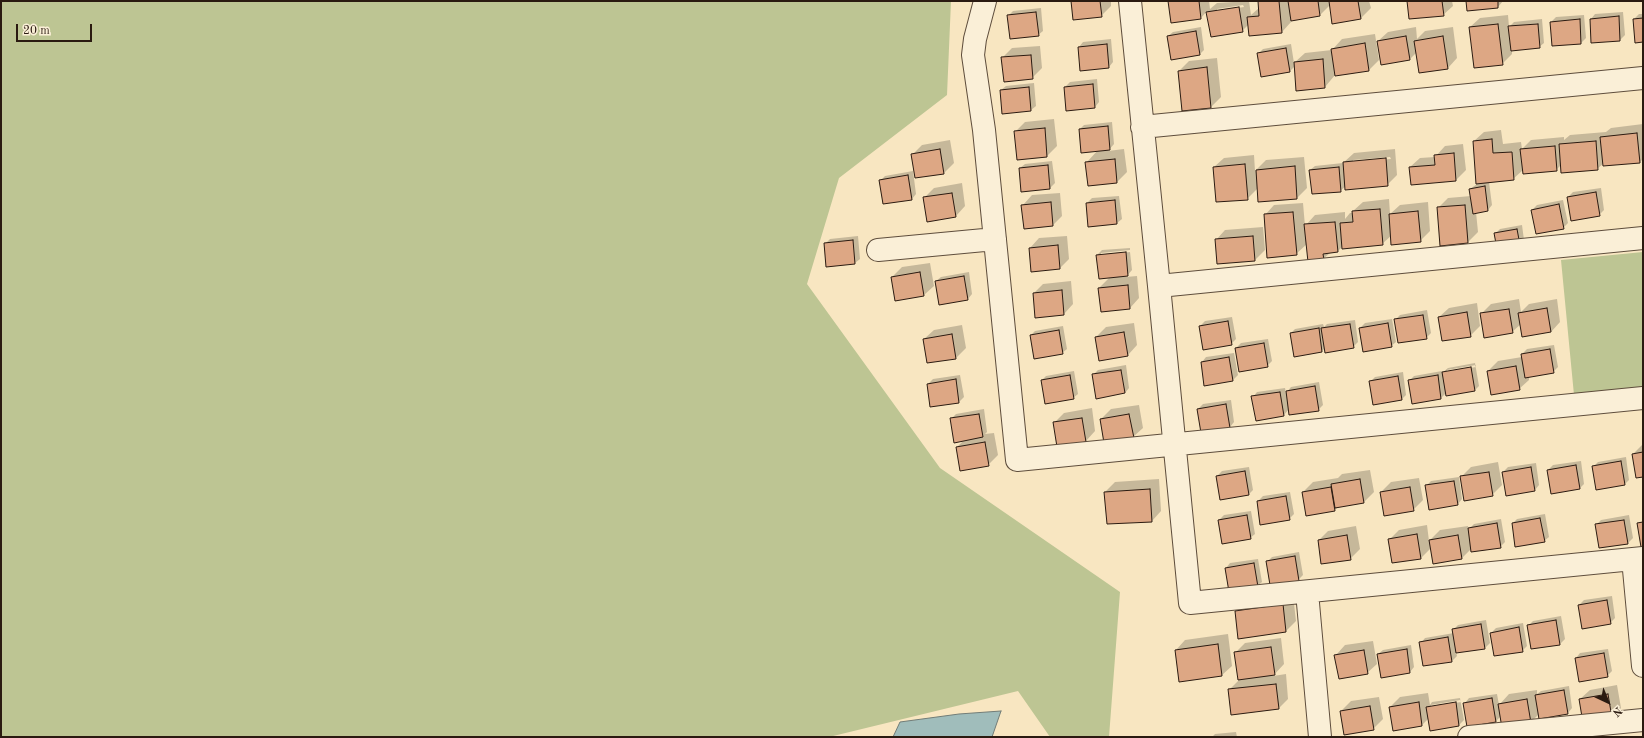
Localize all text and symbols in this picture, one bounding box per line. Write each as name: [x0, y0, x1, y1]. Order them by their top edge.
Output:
scale bar: [18, 16, 94, 42]
text: 20 m: [23, 25, 50, 37]
north arrow: [1588, 682, 1628, 722]
text: N: [1610, 704, 1624, 718]

